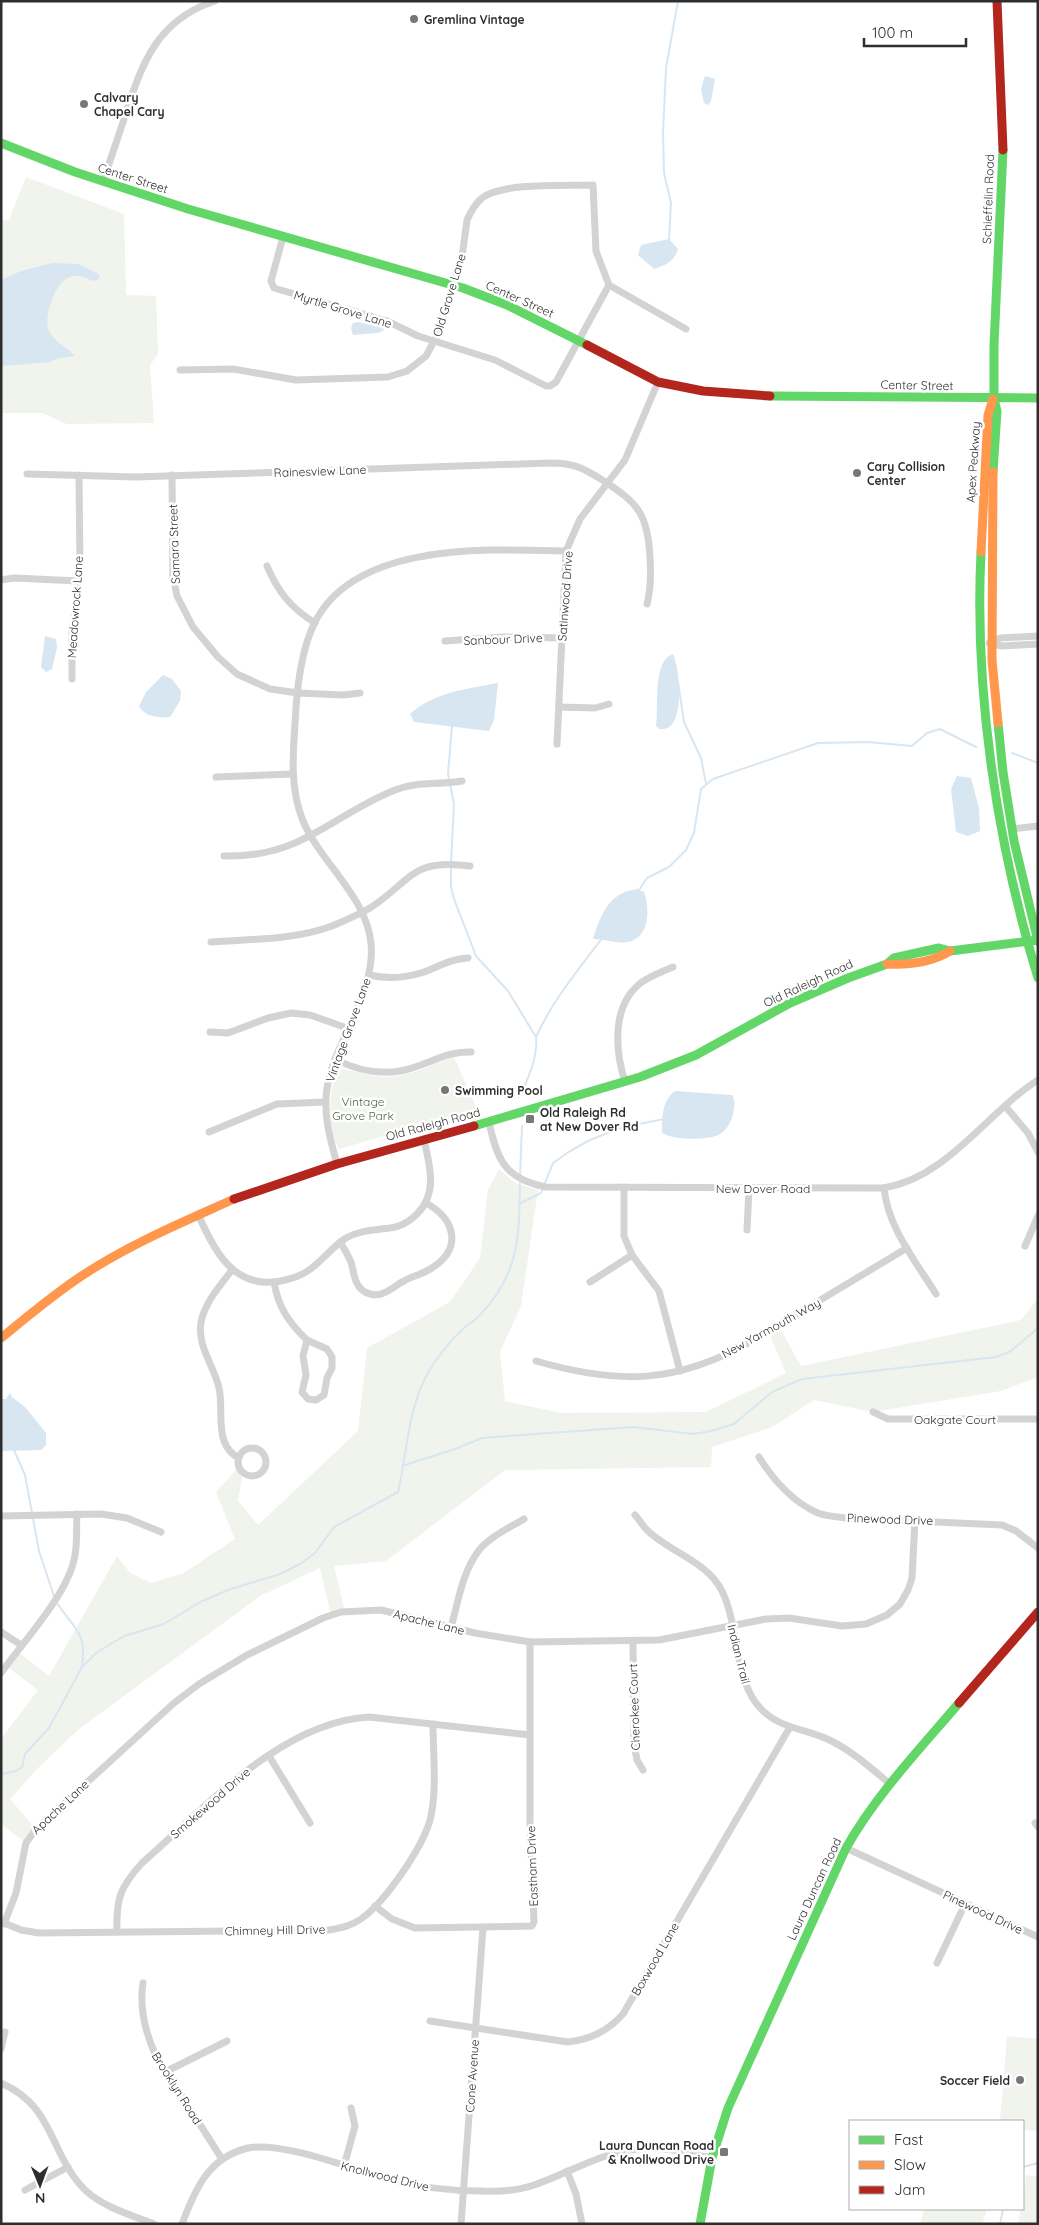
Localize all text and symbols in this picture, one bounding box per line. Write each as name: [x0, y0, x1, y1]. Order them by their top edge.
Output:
place label: Gremlina Vintage: [424, 12, 525, 27]
marker: Gremlina Vintage: [408, 13, 420, 25]
scale bar: [864, 15, 966, 47]
text: 100 m: [872, 23, 913, 42]
place label: Calvary Chapel Cary: [94, 90, 165, 119]
marker: Calvary Chapel Cary: [78, 98, 90, 110]
street label: Schieffelin Road: [979, 154, 997, 244]
street label: Center Street: [96, 160, 170, 196]
street label: Old Grove Lane: [429, 251, 469, 338]
street label: Center Street: [484, 277, 556, 321]
street label: Myrtle Grove Lane: [292, 287, 394, 331]
street label: Center Street: [880, 377, 954, 393]
street label: Apex Peakway: [963, 421, 983, 503]
place label: Cary Collision Center: [867, 459, 945, 488]
street label: Rainesview Lane: [273, 462, 367, 480]
marker: Cary Collision Center: [851, 467, 863, 479]
street label: Samara Street: [165, 504, 183, 584]
street label: Satinwood Drive: [554, 550, 576, 642]
street label: Meadowrock Lane: [64, 555, 86, 659]
street label: Sanbour Drive: [463, 630, 543, 648]
street label: Old Raleigh Road: [761, 956, 855, 1010]
street label: Vintage Grove Lane: [322, 976, 374, 1084]
place label: Swimming Pool: [455, 1083, 543, 1098]
marker: Swimming Pool: [439, 1084, 451, 1096]
park label: Vintage Grove Park: [332, 1094, 394, 1123]
street label: Old Raleigh Road: [384, 1104, 482, 1144]
place label: Old Raleigh Rd at New Dover Rd: [540, 1105, 638, 1134]
marker: Old Raleigh Rd at New Dover Rd: [524, 1113, 536, 1125]
street label: New Dover Road: [716, 1181, 810, 1196]
street label: New Yarmouth Way: [719, 1295, 823, 1361]
street label: Oakgate Court: [914, 1412, 996, 1427]
street label: Pinewood Drive: [847, 1510, 934, 1528]
street label: Apache Lane: [392, 1606, 466, 1638]
street label: Indian Trail: [724, 1623, 754, 1685]
street label: Cherokee Court: [625, 1663, 643, 1751]
street label: Smokewood Drive: [167, 1764, 253, 1842]
street label: Apache Lane: [28, 1777, 92, 1837]
street label: Eastham Drive: [523, 1825, 541, 1907]
street label: Laura Duncan Road: [784, 1835, 844, 1943]
street label: Pinewood Drive: [941, 1887, 1026, 1937]
street label: Boxwood Lane: [628, 1919, 682, 1998]
street label: Chimney Hill Drive: [224, 1922, 326, 1938]
street label: Cone Avenue: [462, 2039, 482, 2113]
street label: Brooklyn Road: [149, 2049, 205, 2127]
place label: Soccer Field: [940, 2073, 1010, 2088]
marker: Soccer Field: [1014, 2074, 1026, 2086]
legend: [849, 2120, 1024, 2210]
text: Fast: [894, 2130, 923, 2149]
place label: Laura Duncan Road & Knollwood Drive: [599, 2138, 714, 2167]
marker: Laura Duncan Road & Knollwood Drive: [718, 2146, 730, 2158]
text: Slow: [894, 2155, 926, 2174]
street label: Knollwood Drive: [339, 2158, 431, 2194]
north arrow: [15, 2160, 65, 2210]
text: Jam: [894, 2180, 925, 2199]
text: N: [35, 2189, 46, 2207]

